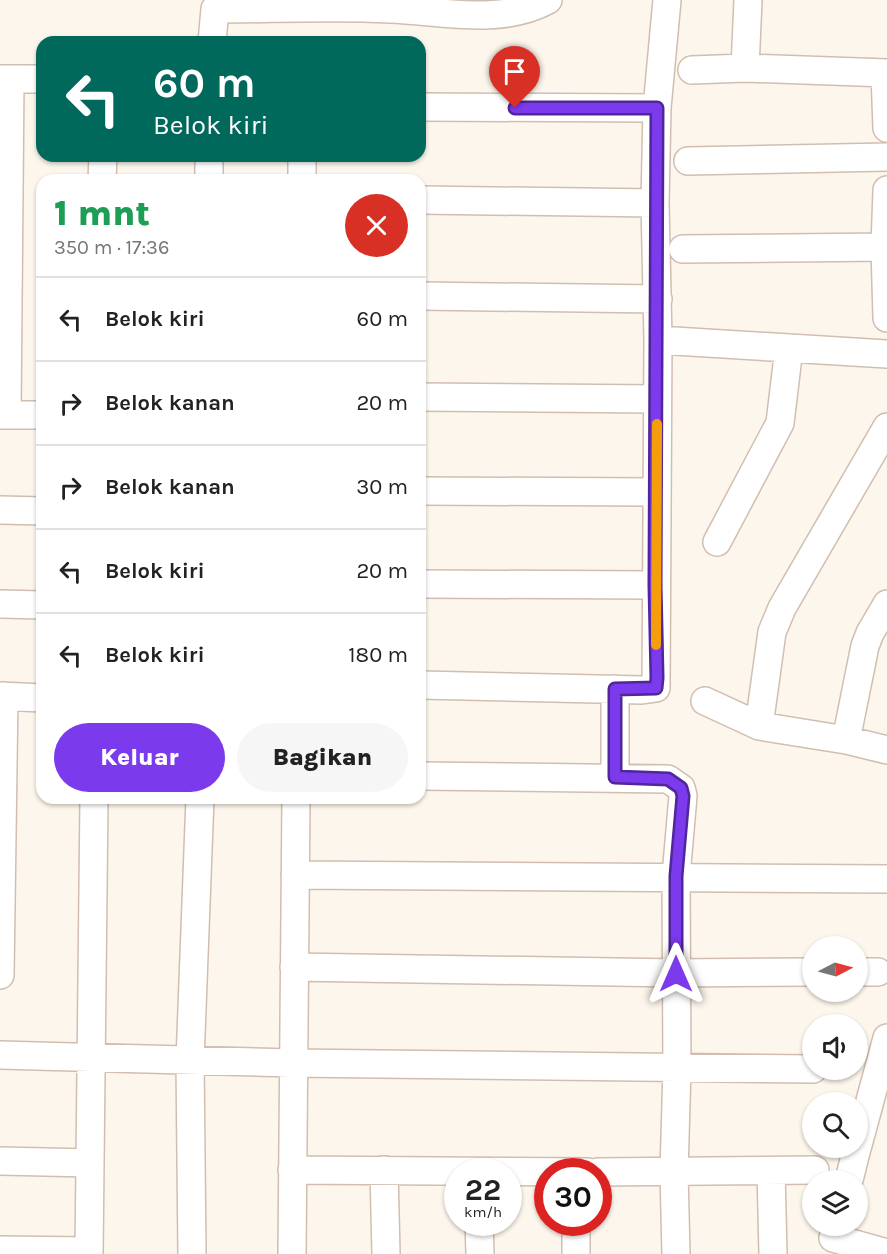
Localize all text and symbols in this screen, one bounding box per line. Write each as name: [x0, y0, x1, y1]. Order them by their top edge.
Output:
pin: [489, 46, 540, 108]
icon: arrive: [498, 55, 531, 88]
text: 60 m: [153, 58, 256, 108]
icon: left: [54, 60, 132, 138]
text: Belok kiri: [153, 109, 269, 141]
text: 1 mnt: [54, 192, 150, 234]
button: close: [345, 194, 408, 257]
text: 350 m · 17:36: [54, 236, 169, 259]
icon: left: [54, 303, 87, 336]
text: Belok kiri: [105, 306, 205, 332]
text: 60 m: [357, 306, 408, 332]
icon: right: [54, 387, 87, 420]
text: Belok kanan: [105, 390, 235, 416]
text: 20 m: [356, 390, 408, 416]
icon: right: [54, 471, 87, 504]
text: Belok kanan: [105, 474, 235, 500]
text: 30 m: [356, 474, 408, 500]
icon: left: [54, 555, 87, 588]
text: Belok kiri: [105, 558, 205, 584]
text: 20 m: [356, 558, 408, 584]
icon: left: [54, 639, 87, 672]
text: Belok kiri: [105, 642, 205, 668]
text: 180 m: [348, 642, 408, 668]
button: Keluar: [54, 723, 225, 792]
button: Bagikan: [237, 723, 408, 792]
north arrow: [802, 936, 868, 1002]
map controls: [802, 936, 868, 1236]
position arrow: [644, 942, 708, 1006]
button: sound: [802, 1014, 868, 1080]
button: search: [802, 1092, 868, 1158]
speed limit sign: 30: [534, 1158, 612, 1236]
button: layers: [802, 1170, 868, 1236]
text: 22: [465, 1172, 501, 1208]
text: km/h: [464, 1203, 502, 1221]

